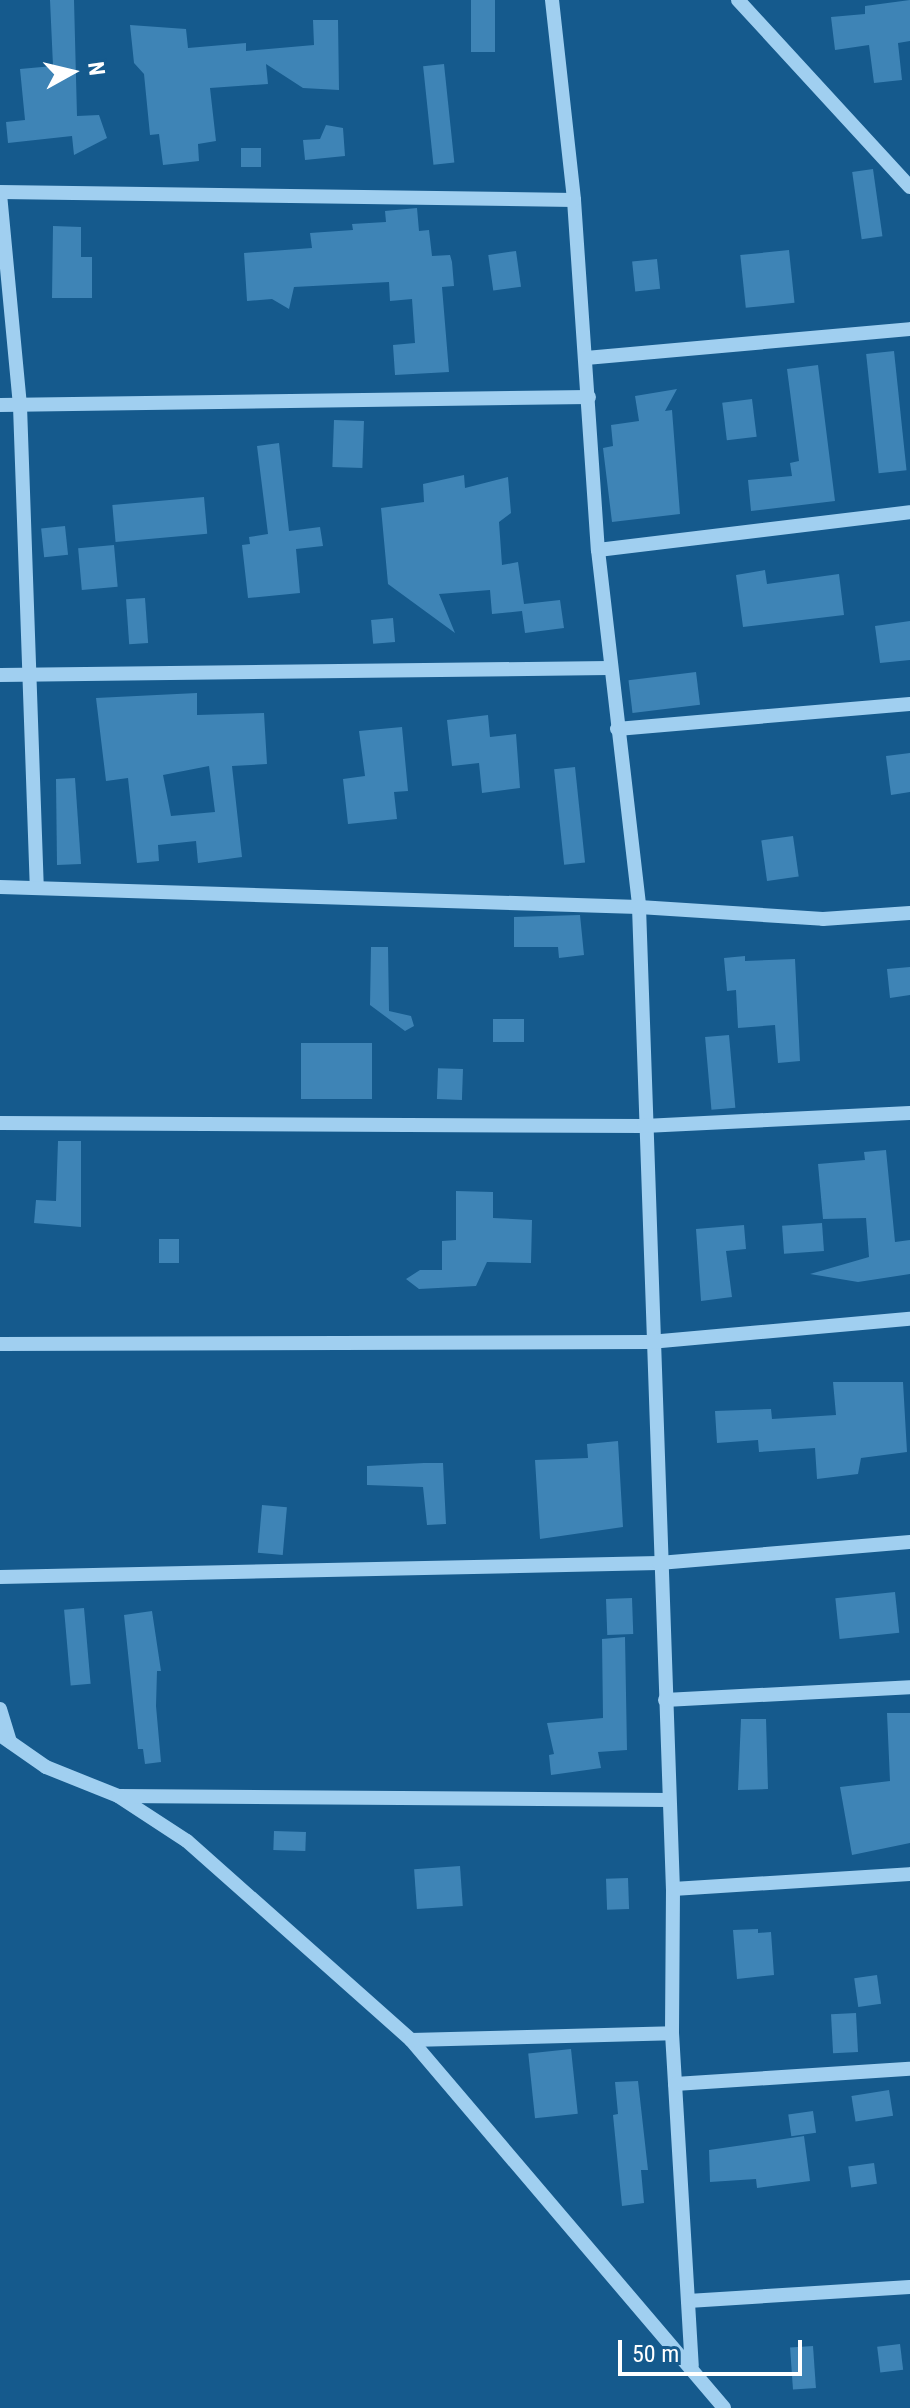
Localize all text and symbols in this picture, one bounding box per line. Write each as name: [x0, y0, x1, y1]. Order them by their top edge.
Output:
north arrow: [32, 32, 112, 112]
text: N: [83, 60, 110, 77]
scale bar: [622, 2324, 806, 2374]
text: 50 m: [632, 2340, 679, 2368]

